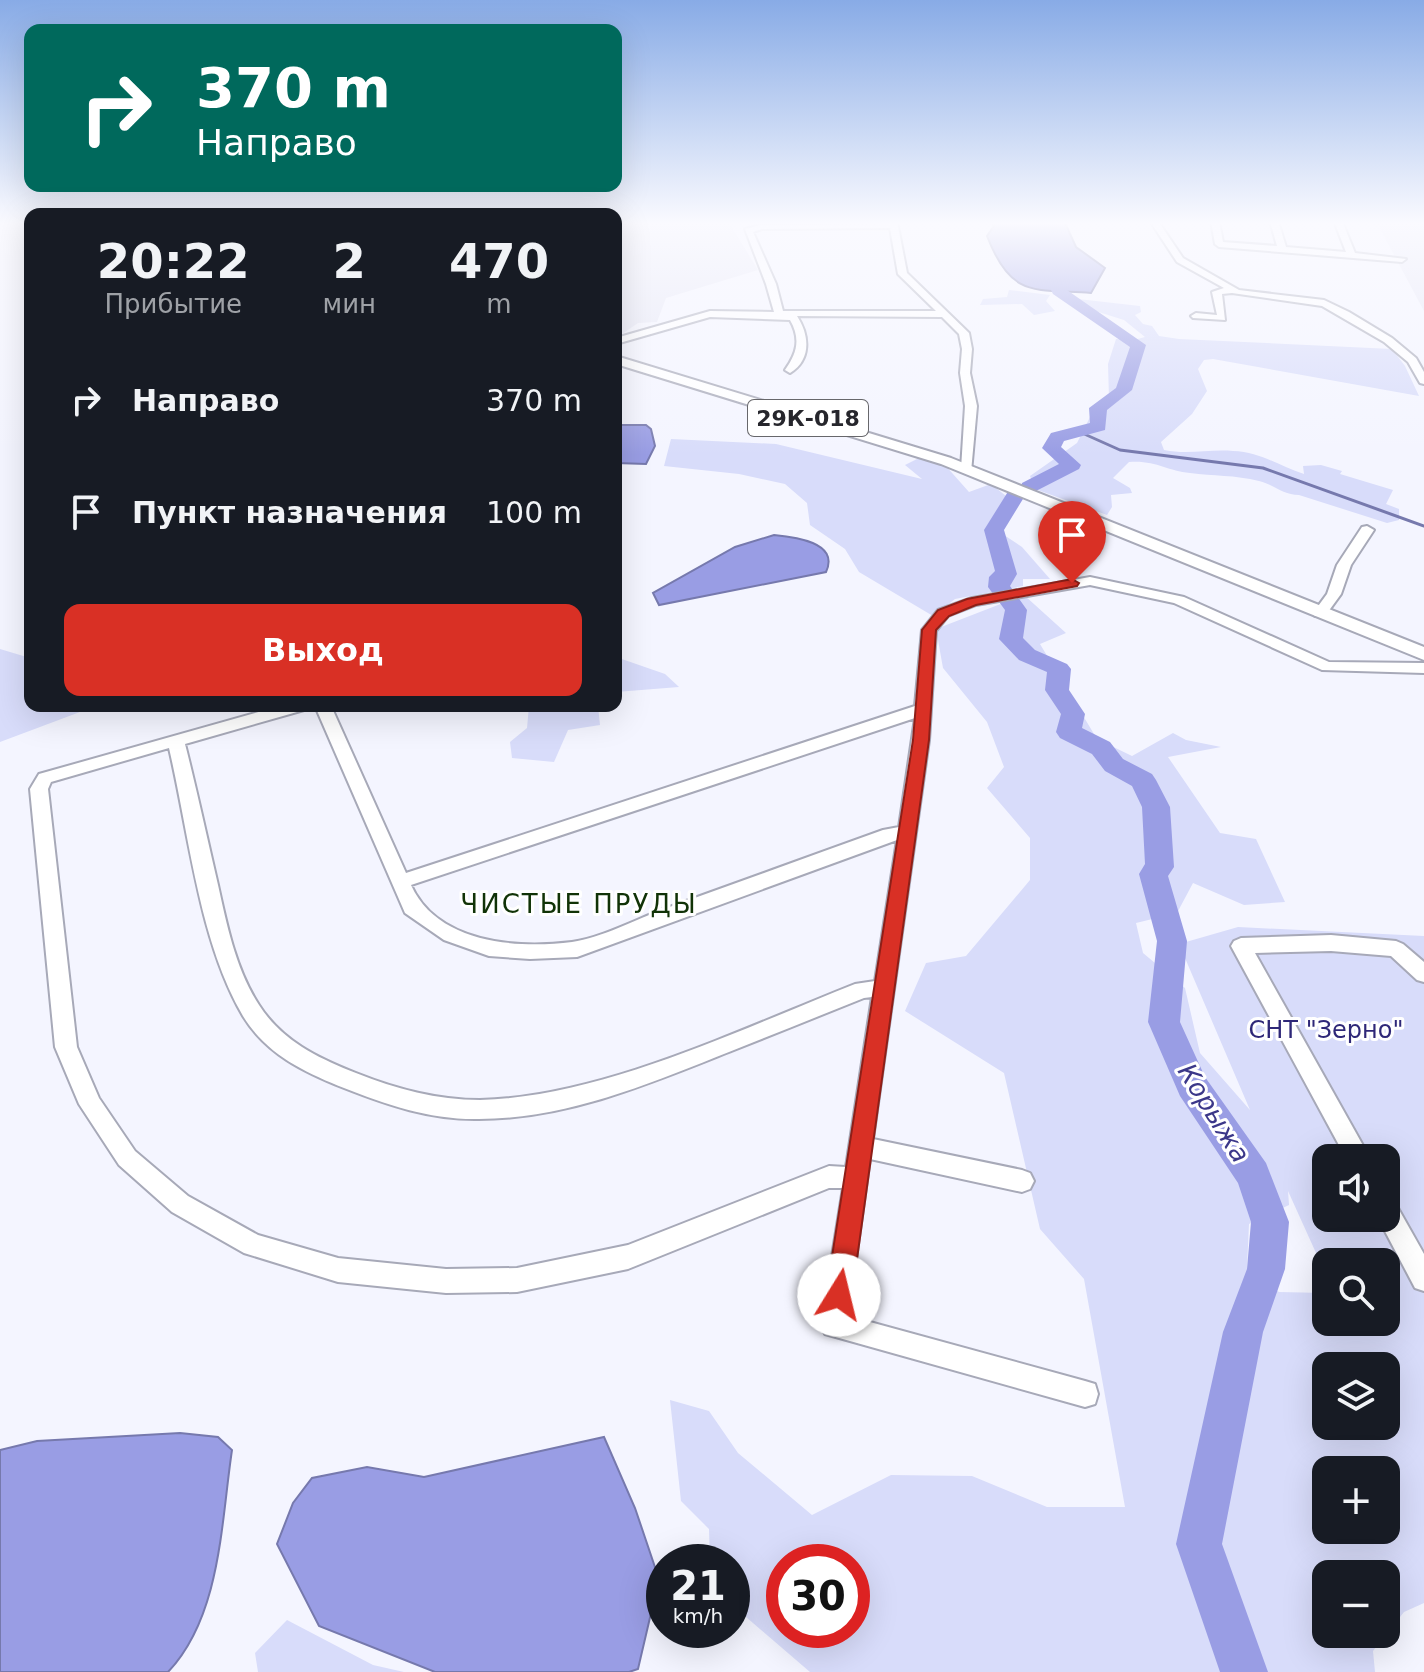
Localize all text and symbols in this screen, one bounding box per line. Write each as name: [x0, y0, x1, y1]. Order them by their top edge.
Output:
text: 370 m: [196, 55, 391, 120]
icon: right: [64, 56, 168, 160]
text: Направо: [196, 122, 357, 163]
text: 20:22: [97, 233, 250, 289]
text: 2: [333, 233, 366, 289]
text: 470: [449, 233, 549, 289]
text: Прибытие: [104, 289, 242, 319]
text: мин: [323, 289, 376, 319]
text: m: [486, 289, 512, 319]
icon: right: [64, 378, 108, 422]
text: Направо: [132, 383, 279, 418]
text: 370 m: [486, 383, 582, 418]
road number: 29К-018: [748, 400, 868, 436]
icon: arrive: [64, 490, 108, 534]
text: Пункт назначения: [132, 495, 447, 530]
text: 100 m: [486, 495, 582, 530]
pin: [1038, 501, 1106, 583]
icon: arrive: [1050, 513, 1094, 557]
button: Выход: [64, 604, 582, 696]
district label: ЧИСТЫЕ ПРУДЫ: [460, 889, 698, 919]
park label: СНТ "Зерно": [1249, 1016, 1403, 1044]
water label: Корыжа: [1172, 1058, 1256, 1168]
map controls: [1312, 1144, 1400, 1648]
button: sound: [1312, 1144, 1400, 1232]
button: search: [1312, 1248, 1400, 1336]
position arrow: [797, 1253, 881, 1337]
button: layers: [1312, 1352, 1400, 1440]
button: +: [1312, 1456, 1400, 1544]
speed limit sign: 30: [766, 1544, 870, 1648]
button: −: [1312, 1560, 1400, 1648]
text: 21: [670, 1563, 726, 1609]
text: km/h: [673, 1604, 723, 1628]

